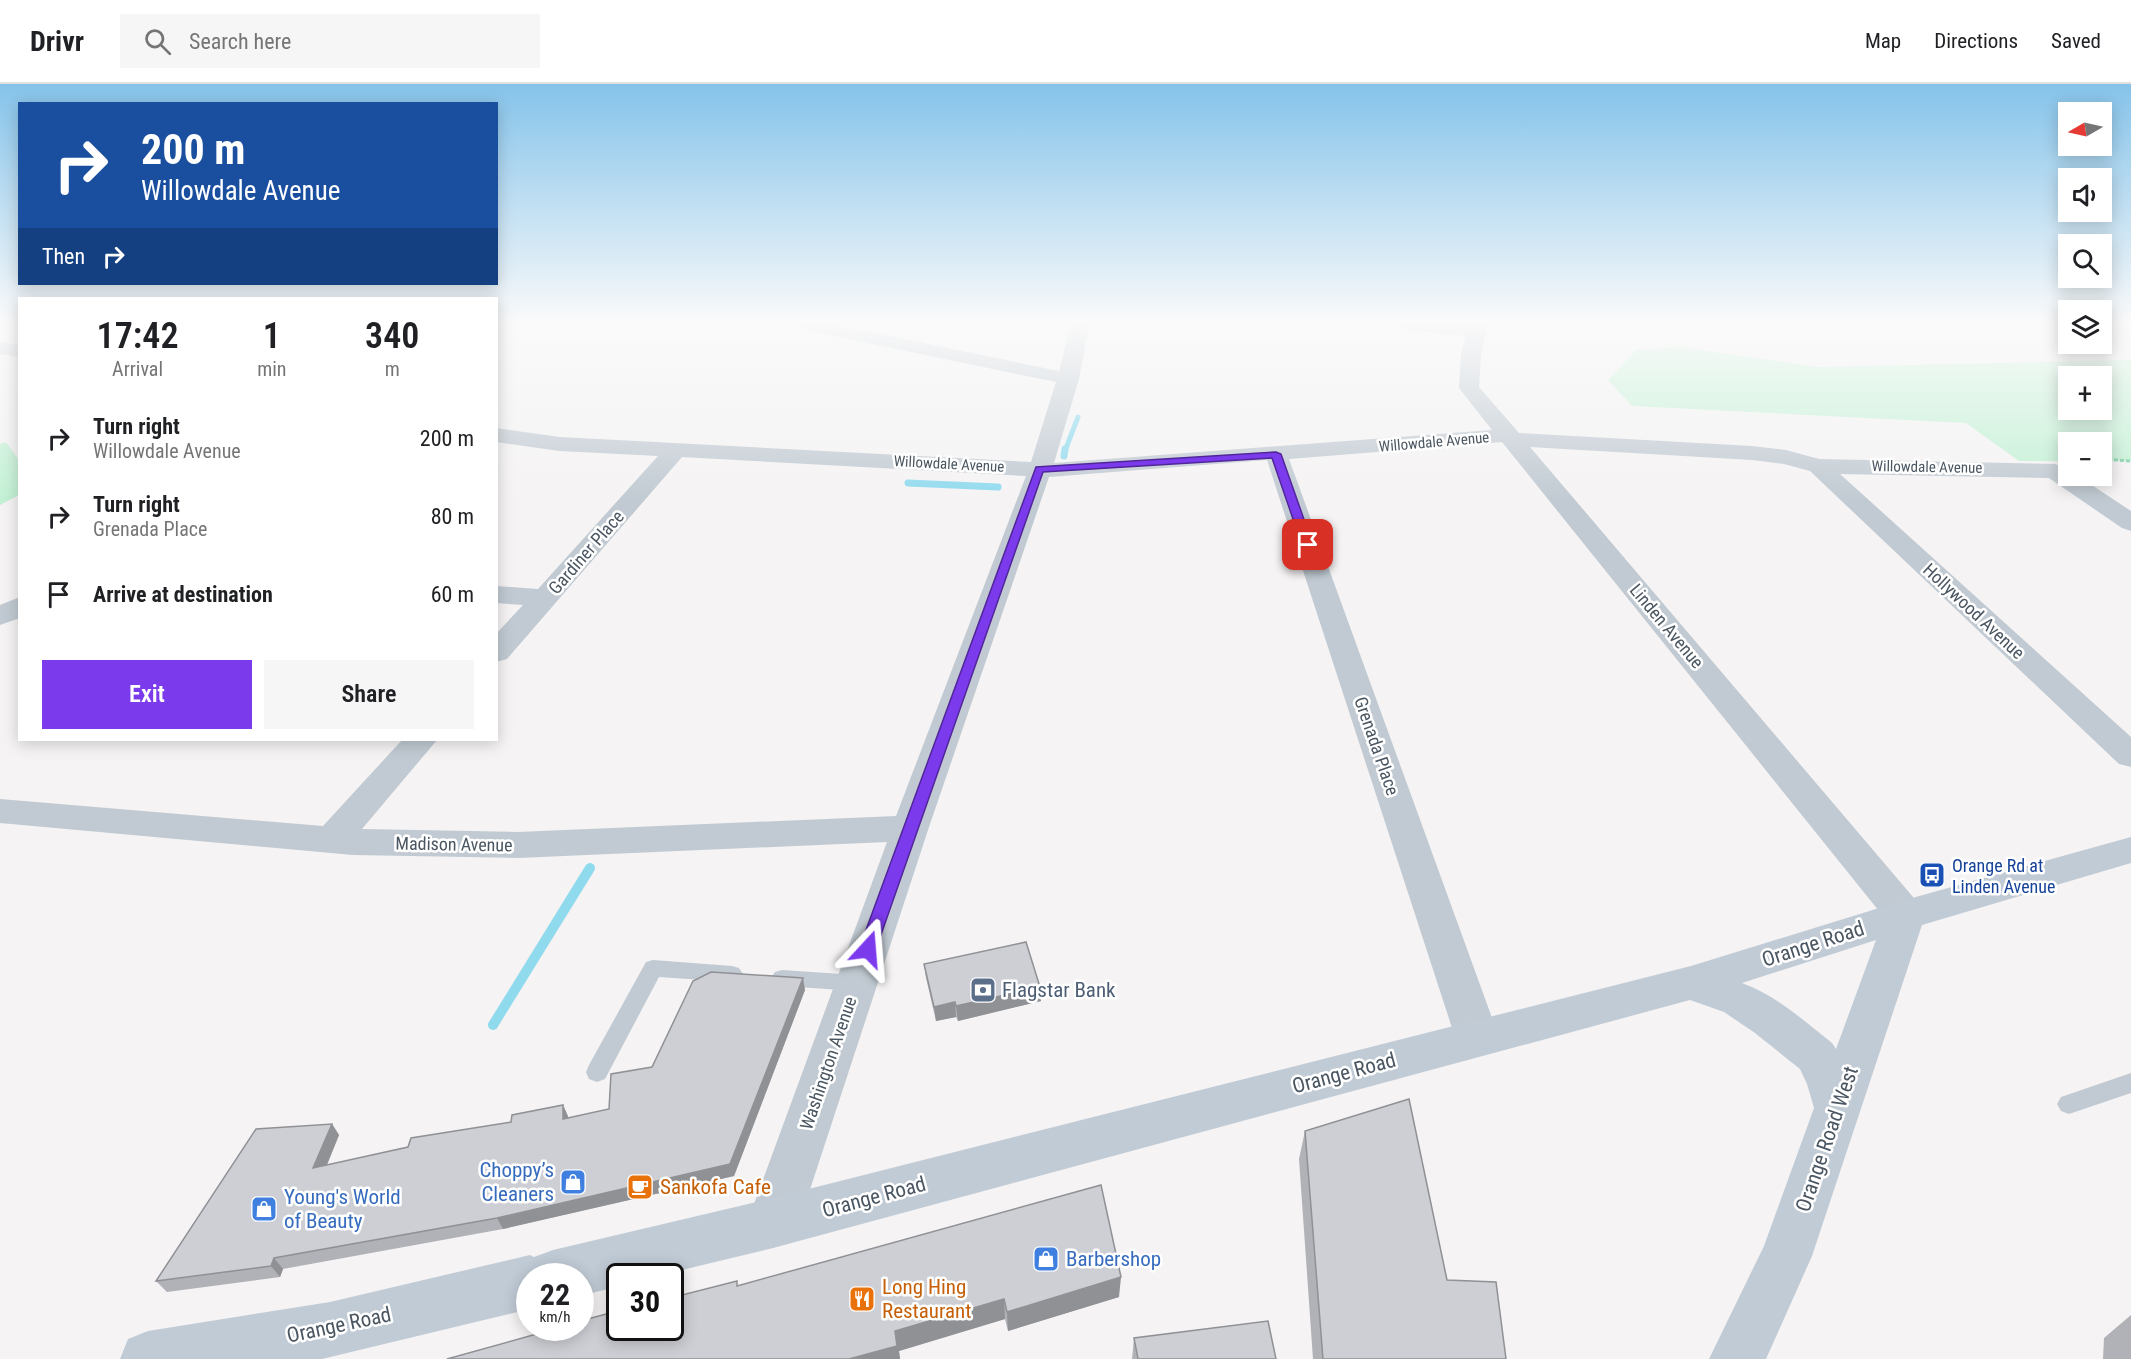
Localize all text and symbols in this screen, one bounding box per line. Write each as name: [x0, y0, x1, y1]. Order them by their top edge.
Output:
search box: [120, 14, 540, 68]
text: Drivr: [30, 25, 84, 58]
icon: search: [141, 25, 174, 58]
text: Search here: [189, 29, 291, 54]
text: Map: [1865, 29, 1901, 53]
text: Directions: [1934, 29, 2018, 53]
text: Saved: [2051, 29, 2101, 53]
north arrow: [2058, 102, 2112, 156]
map controls: [2058, 102, 2112, 486]
text: 200 m: [141, 125, 246, 174]
icon: right: [42, 126, 120, 204]
button: sound: [2058, 168, 2112, 222]
text: Willowdale Avenue: [141, 175, 340, 207]
button: search: [2058, 234, 2112, 288]
icon: right: [97, 240, 130, 273]
text: Then: [42, 244, 85, 269]
button: layers: [2058, 300, 2112, 354]
text: 17:42: [97, 315, 179, 357]
text: 1: [263, 315, 281, 357]
text: 340: [365, 315, 419, 357]
text: Arrival: [112, 357, 163, 381]
text: min: [257, 357, 286, 381]
text: m: [385, 357, 400, 381]
button: +: [2058, 366, 2112, 420]
text: Turn right: [93, 414, 180, 439]
icon: right: [42, 422, 75, 455]
text: 200 m: [420, 426, 474, 451]
street label: Willowdale Avenue: [1378, 428, 1490, 456]
button: −: [2058, 432, 2112, 486]
text: Willowdale Avenue: [93, 439, 241, 463]
street label: Willowdale Avenue: [893, 452, 1005, 476]
street label: Willowdale Avenue: [1871, 457, 1983, 477]
text: Turn right: [93, 492, 180, 517]
icon: right: [42, 500, 75, 533]
text: 80 m: [431, 504, 474, 529]
street label: Gardiner Place: [544, 506, 628, 598]
text: Grenada Place: [93, 517, 207, 541]
pin: [1282, 519, 1333, 570]
icon: arrive: [1291, 528, 1324, 561]
street label: Hollywood Avenue: [1919, 559, 2029, 663]
icon: arrive: [42, 578, 75, 611]
street label: Linden Avenue: [1626, 580, 1708, 672]
text: Arrive at destination: [93, 582, 273, 607]
text: 60 m: [431, 582, 474, 607]
button: Exit: [42, 660, 252, 729]
button: Share: [264, 660, 474, 729]
street label: Grenada Place: [1350, 694, 1404, 798]
street label: Madison Avenue: [395, 832, 513, 856]
place label: Orange Rd at Linden Avenue: [1952, 855, 2055, 897]
bus stop icon: Orange Rd at Linden Avenue: [1917, 860, 1947, 890]
street label: Orange Road: [1759, 916, 1867, 972]
position arrow: [836, 917, 900, 981]
bank icon: Flagstar Bank: [968, 975, 998, 1005]
place label: Flagstar Bank: [1002, 978, 1116, 1002]
street label: Washington Avenue: [795, 994, 861, 1132]
street label: Orange Road: [1290, 1048, 1398, 1098]
street label: Orange Road West: [1791, 1063, 1863, 1215]
place label: Choppy’s Cleaners: [479, 1158, 554, 1206]
shop icon: Choppy’s Cleaners: [558, 1167, 588, 1197]
cafe icon: Sankofa Cafe: [625, 1172, 655, 1202]
street label: Orange Road: [820, 1172, 928, 1222]
place label: Sankofa Cafe: [660, 1175, 771, 1199]
place label: Young's World of Beauty: [284, 1185, 401, 1233]
shop icon: Young's World of Beauty: [249, 1194, 279, 1224]
shop icon: Barbershop: [1031, 1244, 1061, 1274]
place label: Barbershop: [1066, 1247, 1161, 1271]
speed limit sign: 30: [606, 1263, 684, 1341]
place label: Long Hing Restaurant: [882, 1275, 971, 1323]
text: 22: [540, 1277, 570, 1312]
restaurant icon: Long Hing Restaurant: [847, 1284, 877, 1314]
street label: Orange Road: [285, 1302, 393, 1348]
text: km/h: [540, 1308, 570, 1326]

